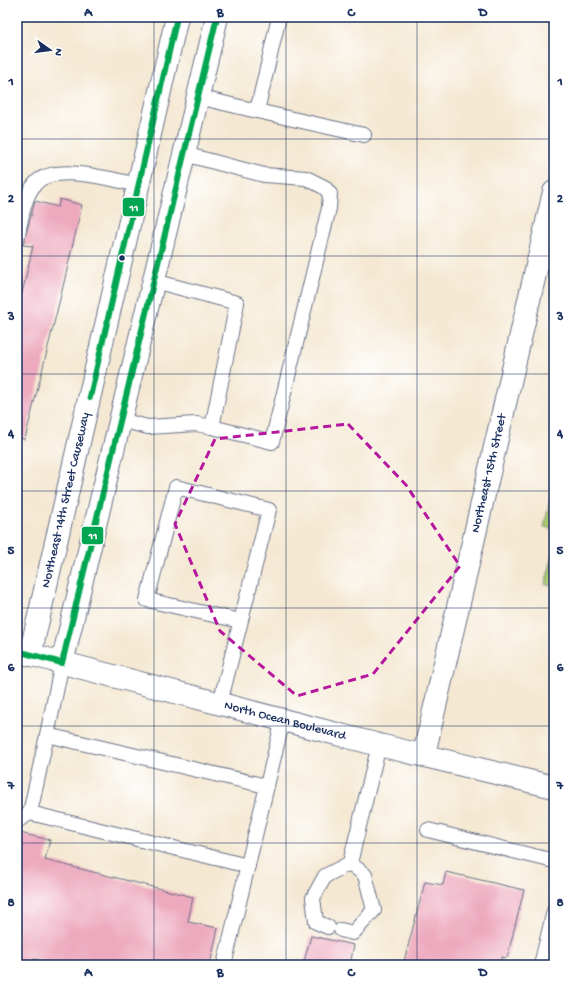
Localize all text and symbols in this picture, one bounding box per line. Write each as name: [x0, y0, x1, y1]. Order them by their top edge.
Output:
text: A: [83, 6, 93, 21]
text: B: [216, 6, 225, 21]
text: C: [346, 6, 356, 21]
text: D: [478, 6, 488, 21]
north arrow: [30, 30, 70, 70]
text: N: [51, 47, 64, 57]
text: 1: [7, 75, 14, 90]
text: 1: [556, 75, 563, 90]
text: 2: [8, 192, 15, 207]
text: 2: [557, 192, 564, 207]
line badge: 11: [122, 197, 145, 217]
text: 11: [129, 203, 138, 215]
unlabelled marker: [117, 253, 127, 263]
text: 3: [7, 310, 15, 325]
text: 3: [556, 310, 564, 325]
street label: Northeast 14th Street Causeway: [38, 410, 93, 589]
street label: Northeast 15th Street: [468, 411, 510, 534]
text: 4: [7, 427, 15, 442]
text: 4: [556, 427, 564, 442]
line badge: 11: [81, 526, 104, 545]
text: 11: [88, 531, 97, 543]
text: 5: [8, 544, 15, 559]
text: 5: [557, 544, 564, 559]
text: 6: [8, 661, 15, 676]
text: 6: [557, 661, 564, 676]
street label: North Ocean Boulevard: [223, 698, 349, 744]
text: 7: [7, 779, 16, 794]
text: 7: [556, 779, 565, 794]
text: 8: [7, 896, 15, 911]
text: 8: [556, 896, 564, 911]
text: A: [83, 966, 93, 981]
text: B: [216, 966, 225, 981]
text: C: [346, 966, 356, 981]
text: D: [478, 966, 488, 981]

